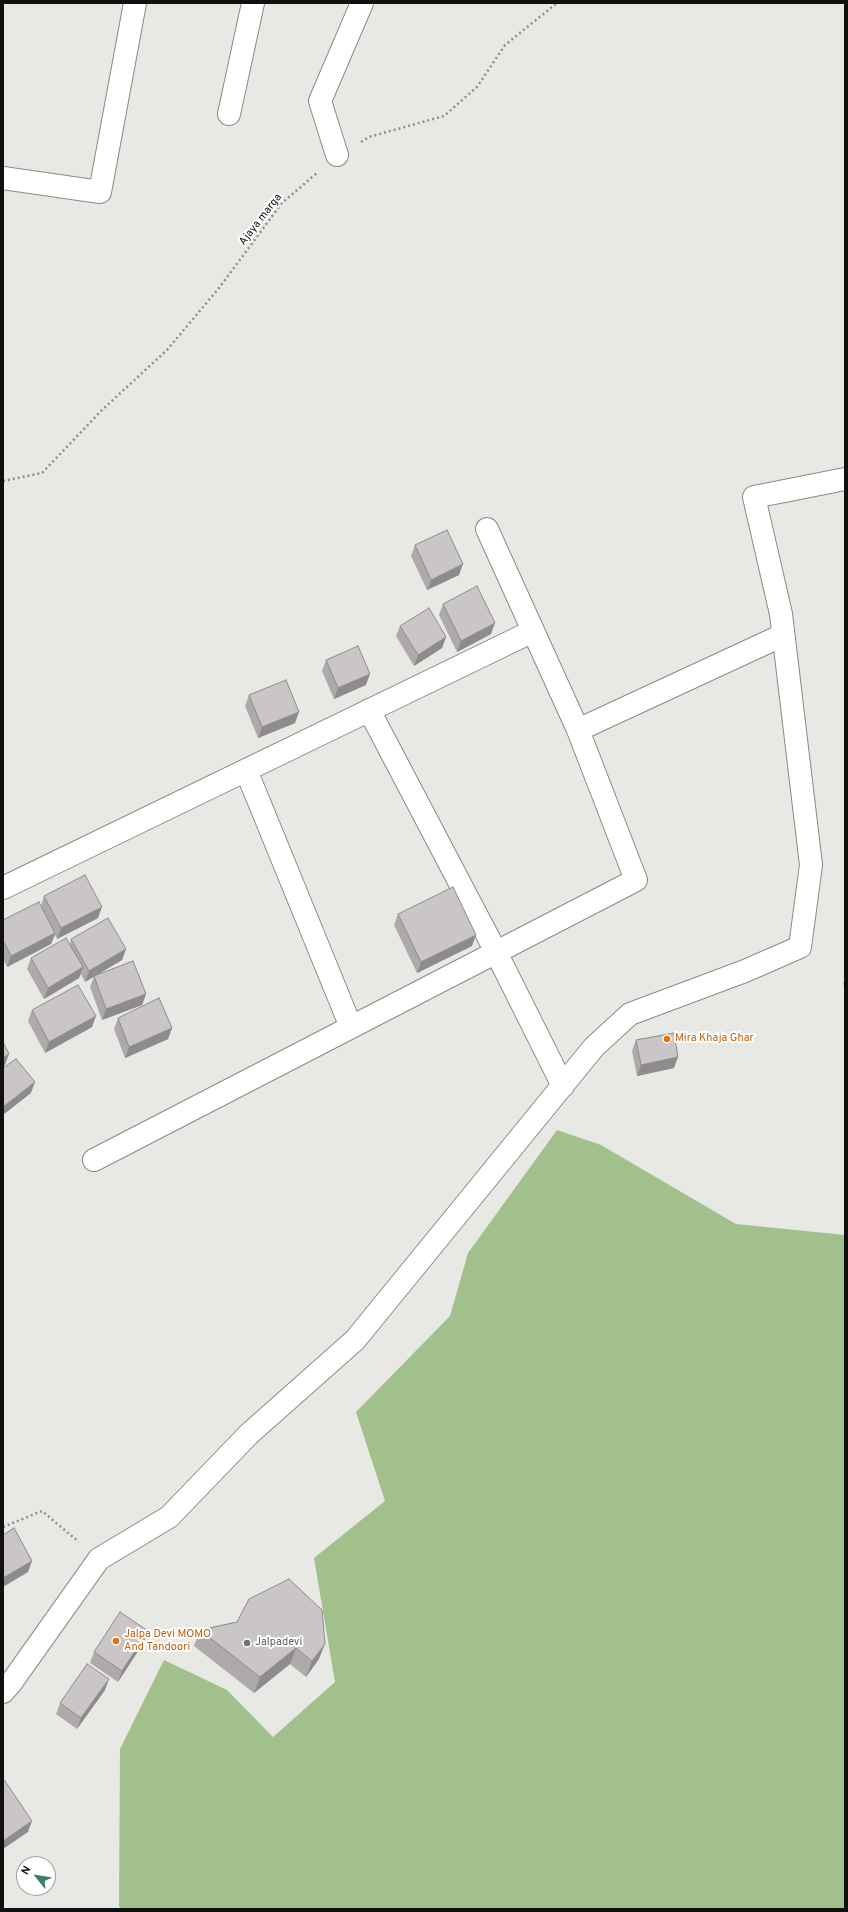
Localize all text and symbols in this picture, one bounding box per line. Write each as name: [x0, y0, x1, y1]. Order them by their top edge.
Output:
street label: Ajaya marga: [237, 192, 285, 248]
place label: Mira Khaja Ghar: [675, 1032, 754, 1046]
marker: Mira Khaja Ghar: [662, 1034, 672, 1044]
place label: Jalpa Devi MOMO And Tandoori: [124, 1628, 211, 1654]
marker: Jalpa Devi MOMO And Tandoori: [111, 1636, 121, 1646]
place label: Jalpadevi: [255, 1636, 302, 1650]
marker: Jalpadevi: [242, 1638, 252, 1648]
north arrow: [16, 1856, 56, 1896]
text: N: [18, 1864, 35, 1877]

